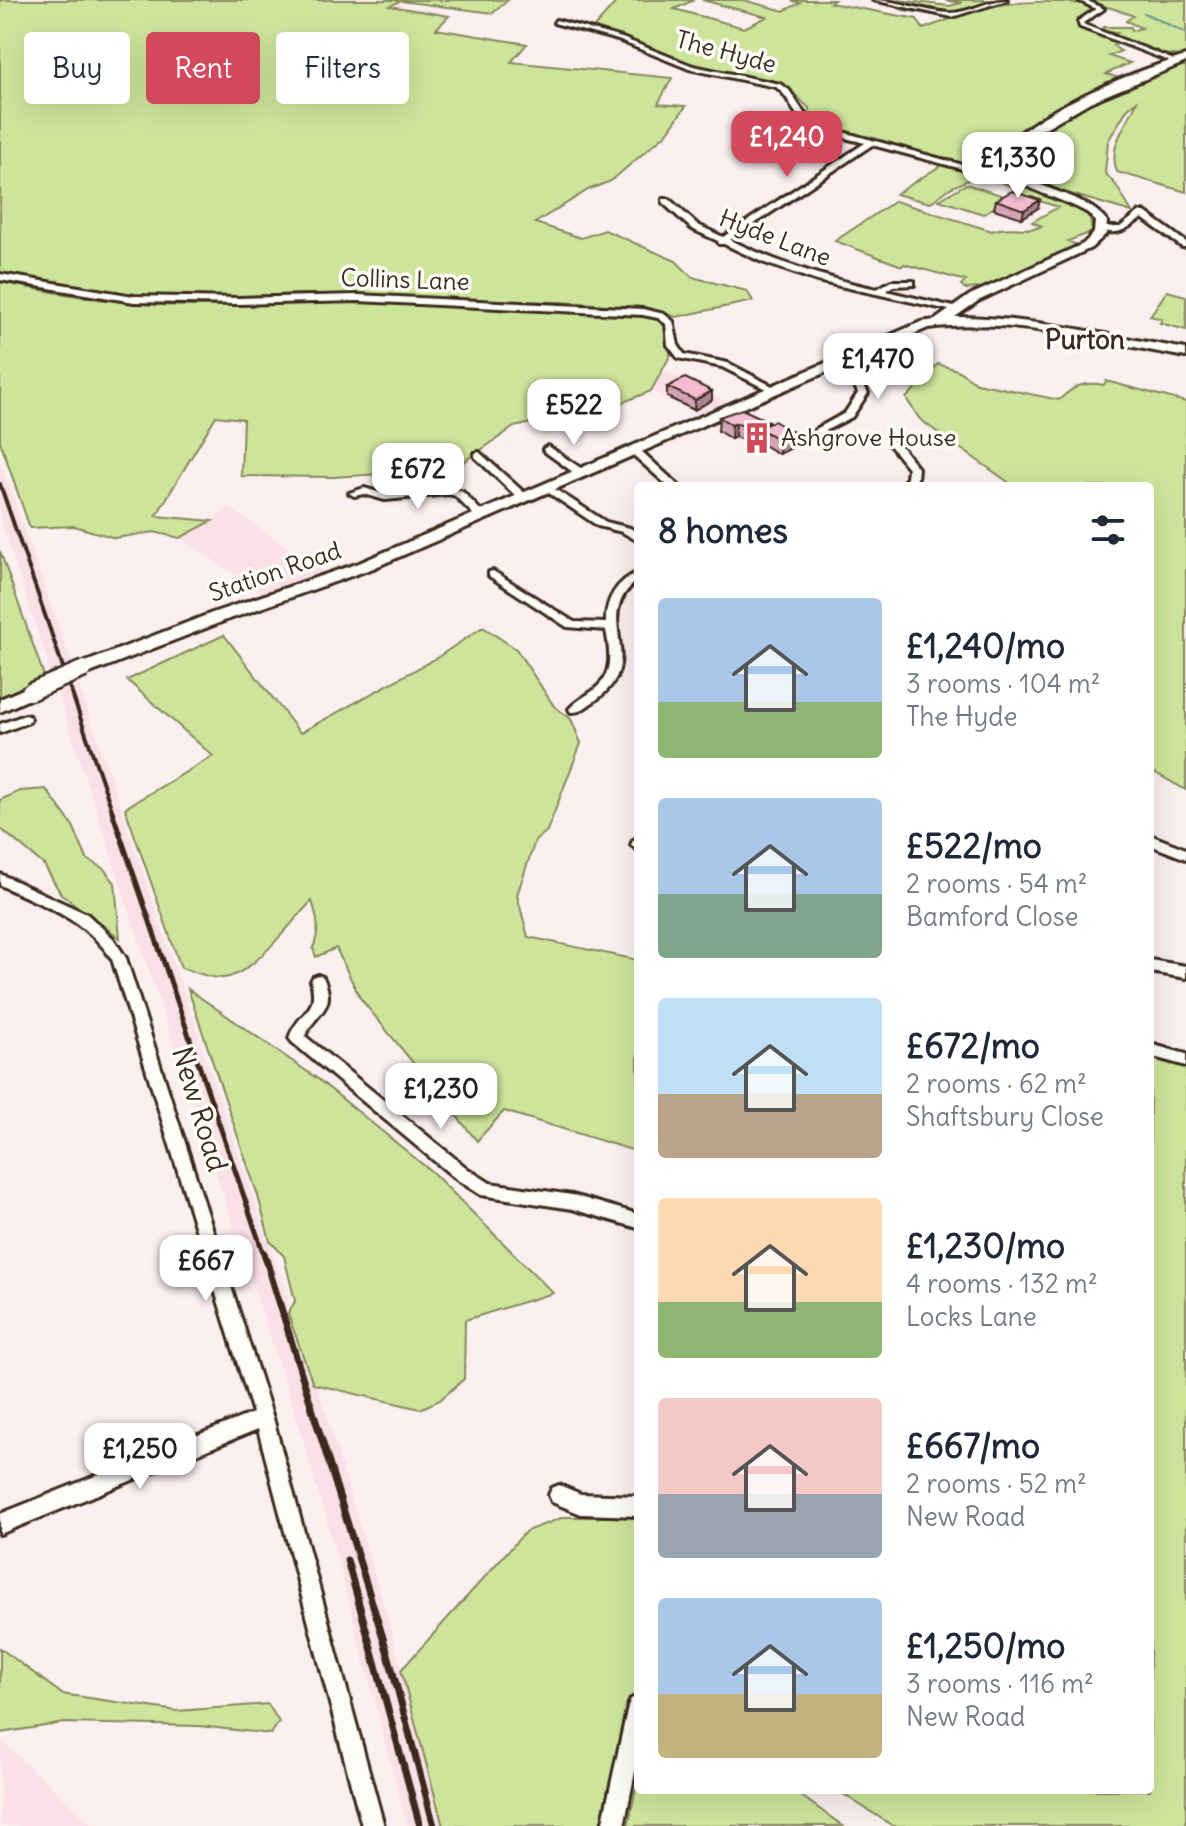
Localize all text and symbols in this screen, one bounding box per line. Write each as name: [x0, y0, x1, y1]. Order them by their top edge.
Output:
street label: The Hyde: [673, 23, 780, 79]
chip: Buy: [24, 32, 130, 104]
chip: Rent: [146, 32, 260, 104]
chip: Filters: [276, 32, 409, 104]
pin: £1,240: [722, 111, 852, 179]
text: £1,240: [749, 120, 825, 153]
pin: £1,330: [953, 132, 1083, 200]
text: £1,330: [980, 141, 1056, 174]
street label: Hyde Lane: [715, 202, 835, 272]
street label: Collins Lane: [340, 262, 470, 296]
district label: Purton: [1045, 323, 1125, 356]
pin: £1,470: [813, 333, 943, 401]
text: £1,470: [841, 342, 915, 375]
pin: £522: [527, 379, 621, 447]
text: £522: [545, 388, 603, 421]
building icon: Ashgrove House: [740, 421, 774, 455]
place label: Ashgrove House: [781, 422, 957, 452]
pin: £672: [371, 443, 465, 511]
text: £672: [390, 452, 446, 485]
icon: filters: [1086, 508, 1130, 552]
text: 8 homes: [658, 509, 788, 552]
street label: Station Road: [205, 534, 345, 608]
text: £1,240/mo: [906, 624, 1065, 667]
icon: home: [722, 630, 818, 726]
text: 3 rooms · 104 m²: [906, 667, 1101, 700]
text: The Hyde: [906, 700, 1017, 733]
text: £522/mo: [906, 824, 1042, 867]
icon: home: [722, 830, 818, 926]
text: 2 rooms · 54 m²: [906, 867, 1088, 900]
text: Bamford Close: [906, 900, 1079, 933]
text: £672/mo: [906, 1024, 1040, 1067]
icon: home: [722, 1030, 818, 1126]
street label: New Road: [164, 1042, 236, 1176]
pin: £1,230: [376, 1063, 506, 1131]
text: 2 rooms · 62 m²: [906, 1067, 1087, 1100]
text: £1,230: [403, 1072, 479, 1105]
text: Shaftsbury Close: [906, 1100, 1104, 1133]
text: £1,230/mo: [906, 1224, 1065, 1267]
icon: home: [722, 1230, 818, 1326]
pin: £667: [159, 1235, 253, 1303]
text: £667: [178, 1244, 234, 1277]
text: 4 rooms · 132 m²: [906, 1267, 1098, 1300]
text: Locks Lane: [906, 1300, 1037, 1333]
pin: £1,250: [75, 1423, 205, 1491]
text: £667/mo: [906, 1424, 1040, 1467]
icon: home: [722, 1430, 818, 1526]
text: £1,250: [102, 1432, 178, 1465]
text: 2 rooms · 52 m²: [906, 1467, 1087, 1500]
text: New Road: [906, 1500, 1025, 1533]
text: £1,250/mo: [906, 1624, 1065, 1667]
icon: home: [722, 1630, 818, 1726]
text: 3 rooms · 116 m²: [906, 1667, 1094, 1700]
text: New Road: [906, 1700, 1025, 1733]

